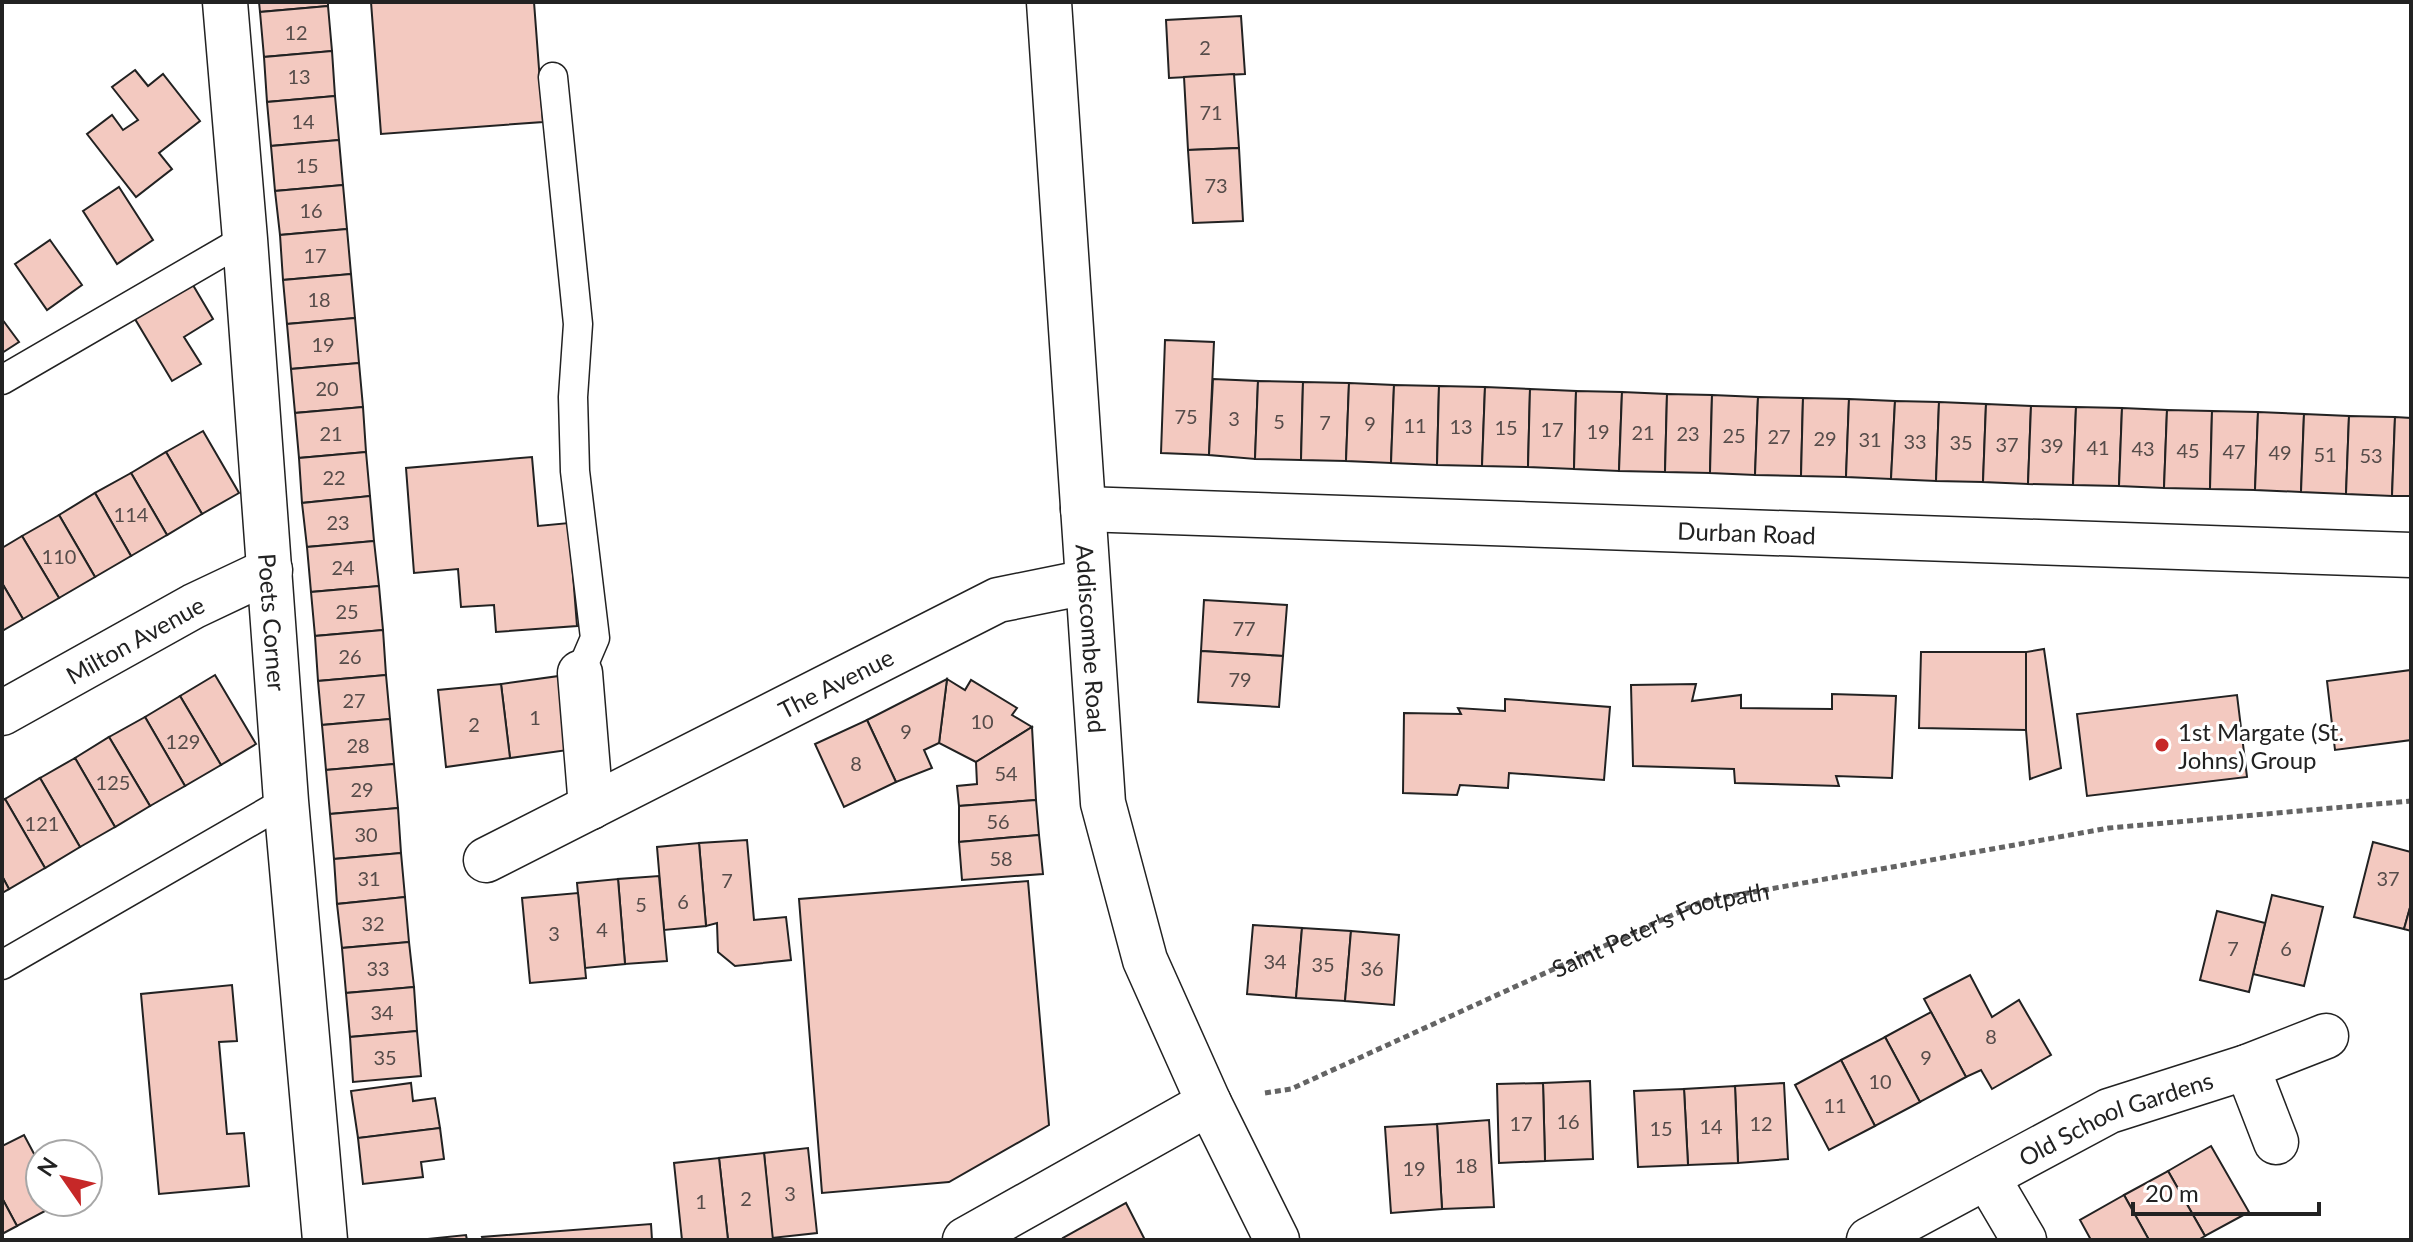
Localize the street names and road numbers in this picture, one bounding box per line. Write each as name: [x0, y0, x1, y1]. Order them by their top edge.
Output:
street label: Durban Road: [1677, 515, 1816, 549]
street label: Addiscombe Road: [1071, 543, 1113, 734]
street label: Poets Corner: [253, 552, 292, 692]
street label: Milton Avenue: [60, 589, 209, 689]
street label: The Avenue: [773, 641, 898, 724]
street label: Saint Peter's Footpath: [1547, 875, 1771, 983]
street label: Old School Gardens: [2013, 1064, 2216, 1172]

